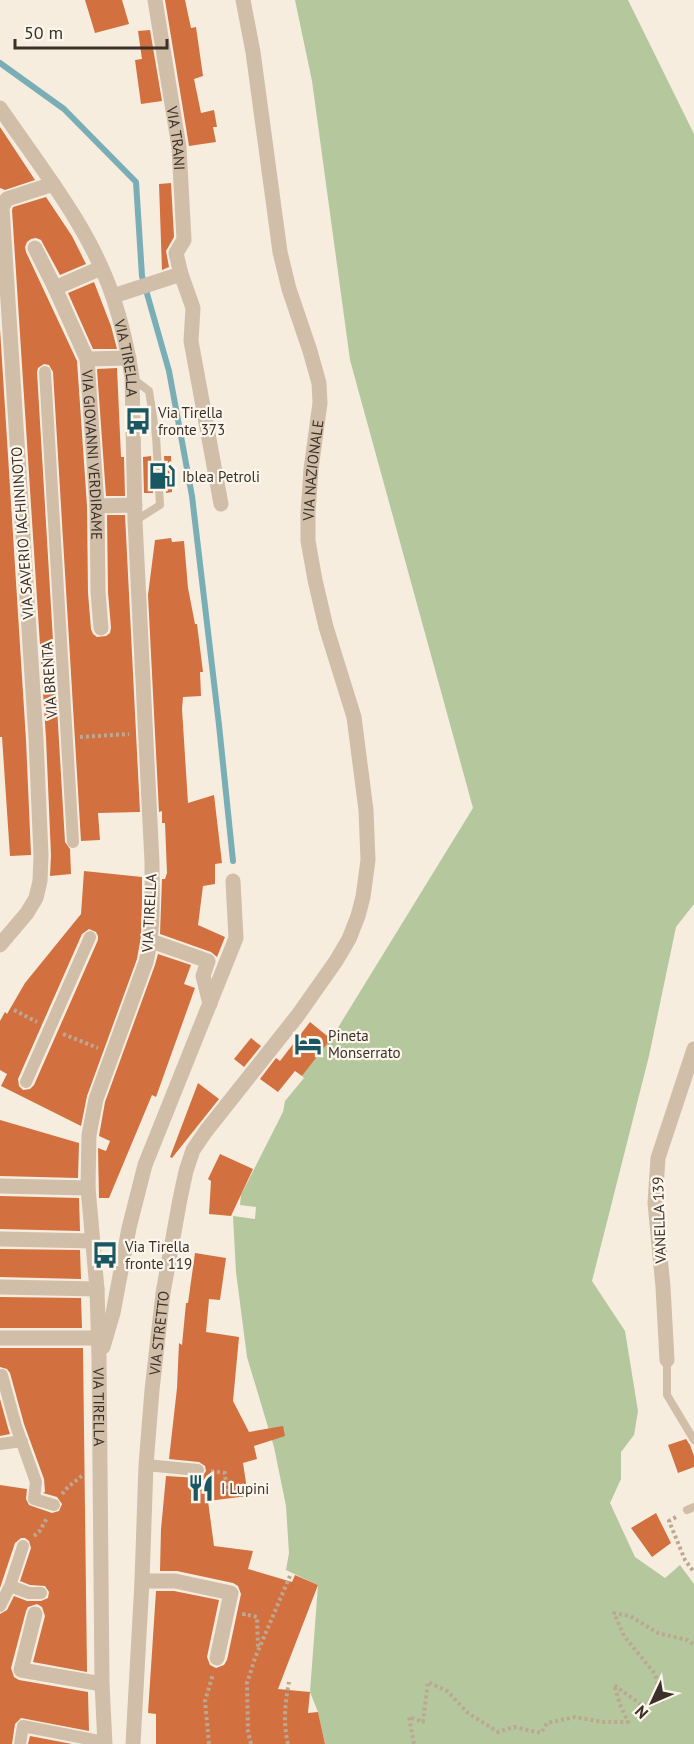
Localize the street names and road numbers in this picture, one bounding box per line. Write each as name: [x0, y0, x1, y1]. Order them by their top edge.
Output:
street label: VIA TRANI: [163, 104, 190, 171]
street label: VIA TIRELLA: [110, 316, 142, 397]
street label: VIA GIOVANNI VERDIRAME: [78, 368, 107, 540]
street label: VIA NAZIONALE: [299, 418, 327, 521]
street label: VIA SAVERIO IACHININOTO: [6, 446, 38, 621]
street label: VIA BRENTA: [37, 641, 61, 720]
street label: VIA TIRELLA: [137, 873, 161, 954]
street label: VANELLA 139: [648, 1176, 670, 1265]
street label: VIA STRETTO: [144, 1290, 173, 1377]
street label: VIA TIRELLA: [90, 1366, 109, 1446]

